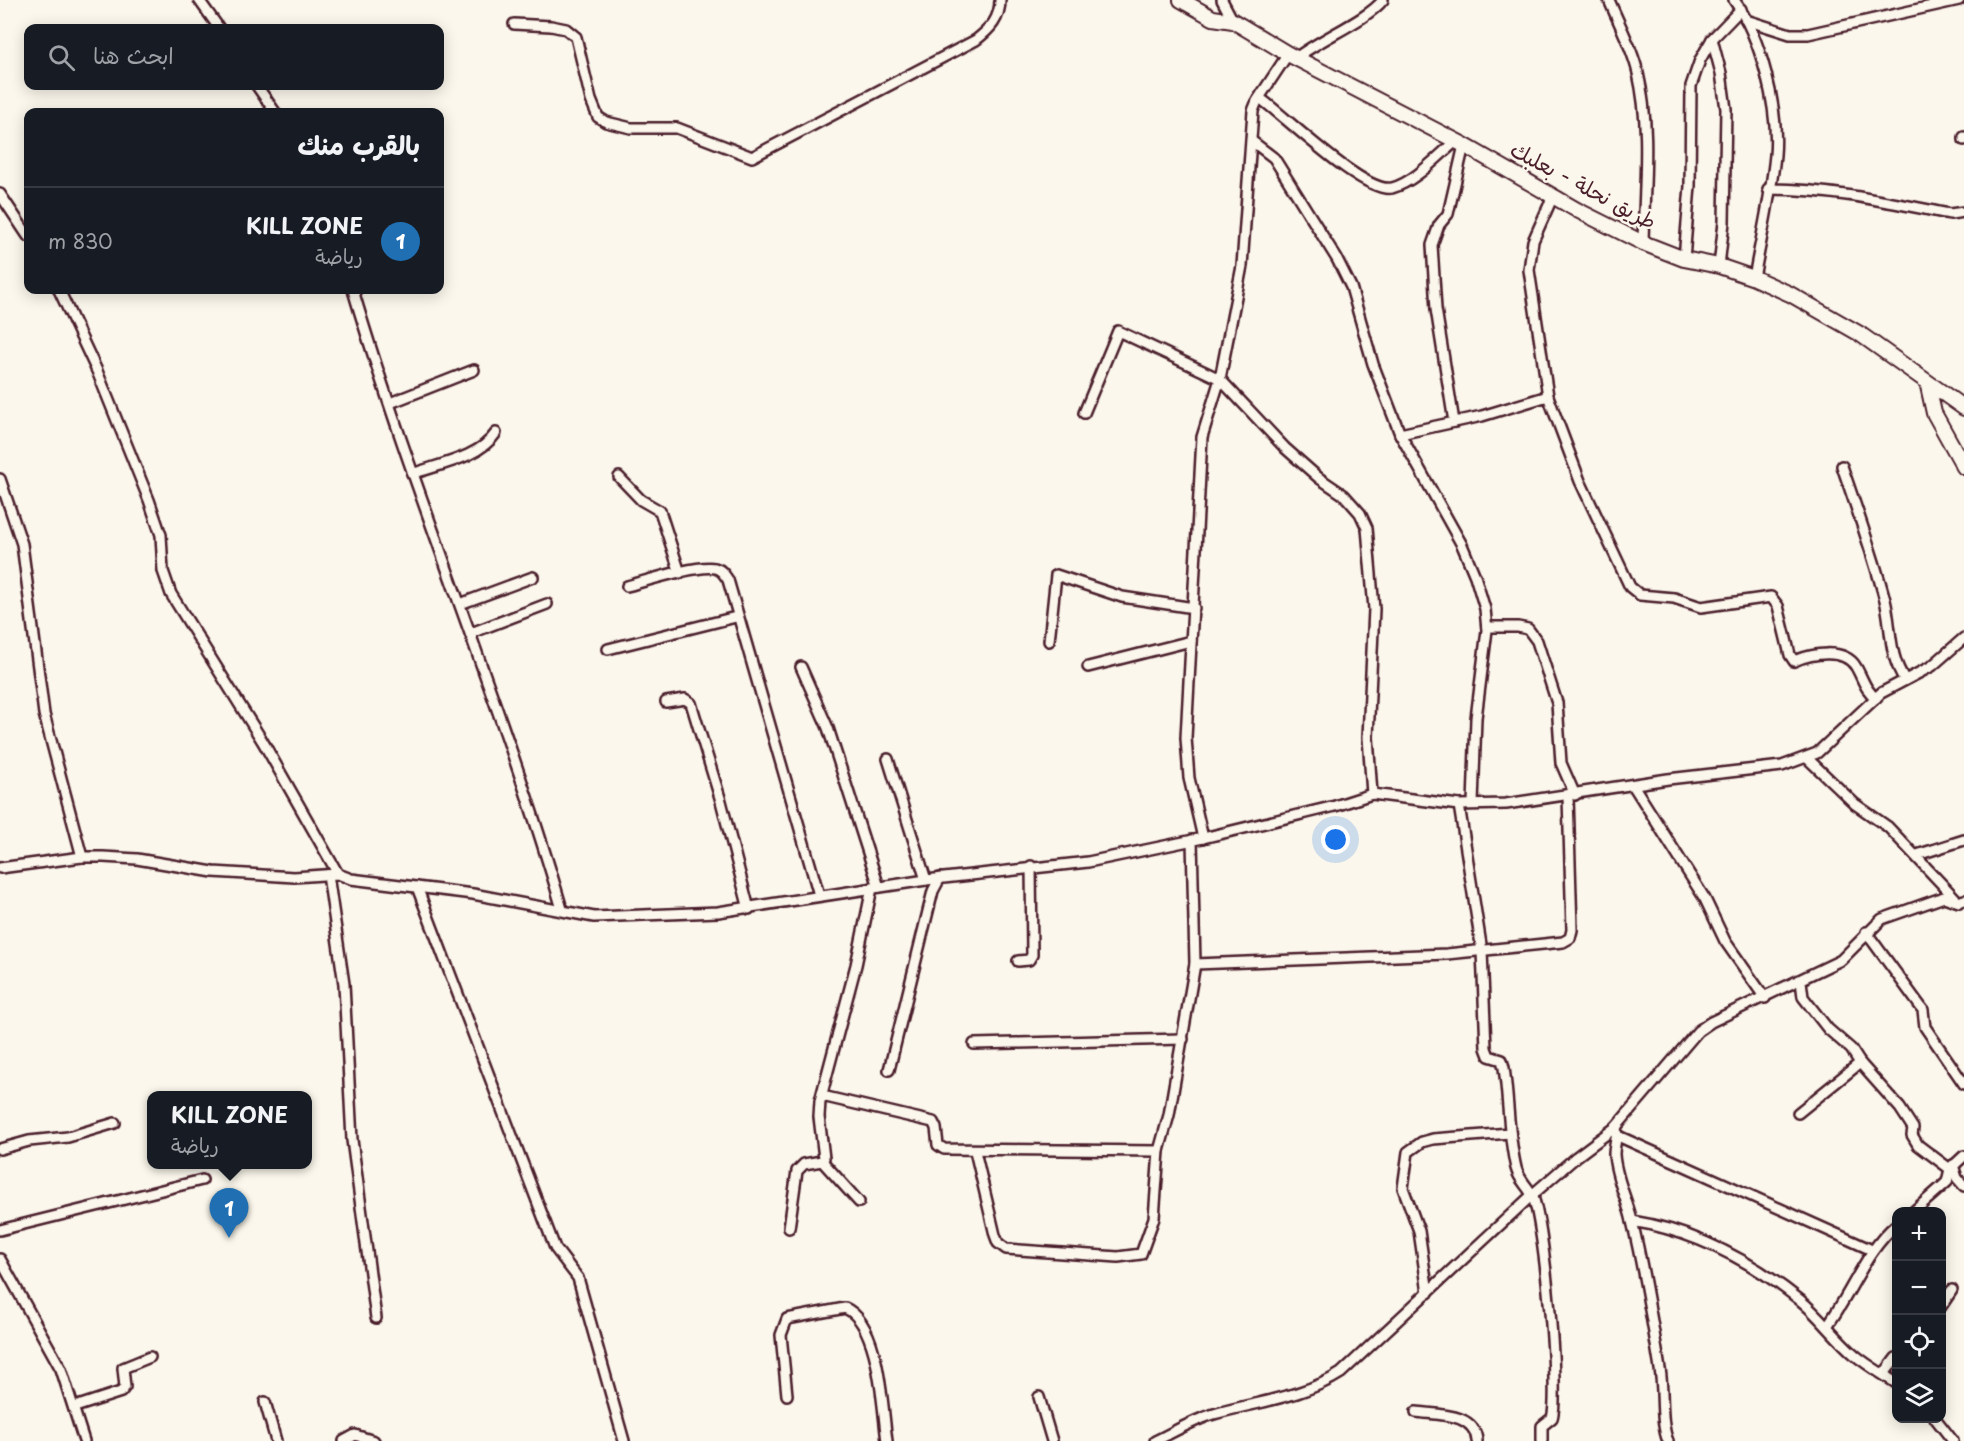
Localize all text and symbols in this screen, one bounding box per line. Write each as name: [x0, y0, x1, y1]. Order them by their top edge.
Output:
search box: [24, 24, 444, 90]
text: ابحث هنا: [93, 38, 174, 71]
icon: search: [45, 41, 78, 74]
text: بالقرب منك: [298, 125, 420, 164]
street label: طريق نحلة - بعلبك: [1505, 132, 1663, 236]
text: KILL ZONE: [246, 208, 363, 241]
text: 830 m: [48, 226, 113, 256]
text: 1: [396, 226, 405, 256]
text: رياضة: [315, 241, 363, 271]
your location: [1321, 825, 1350, 854]
popup: [147, 1091, 312, 1169]
text: KILL ZONE: [171, 1097, 288, 1130]
text: رياضة: [171, 1130, 219, 1160]
pin: 1: [210, 1188, 248, 1238]
map controls: [1892, 1207, 1946, 1423]
button: +: [1892, 1207, 1946, 1261]
button: −: [1892, 1261, 1946, 1315]
button: locate: [1892, 1315, 1946, 1369]
button: layers: [1892, 1369, 1946, 1423]

